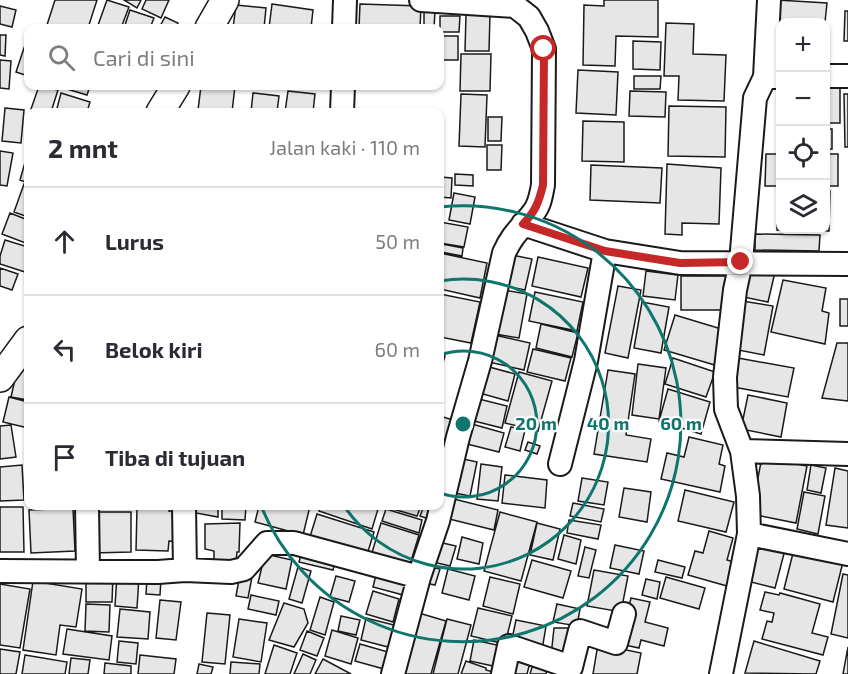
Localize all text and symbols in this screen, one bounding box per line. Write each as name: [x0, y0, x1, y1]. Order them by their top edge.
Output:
map controls: [776, 18, 830, 234]
button: +: [776, 18, 830, 72]
search box: [24, 24, 444, 90]
route start: [530, 35, 556, 61]
icon: search: [45, 41, 78, 74]
text: Cari di sini: [93, 44, 195, 70]
button: −: [776, 72, 830, 126]
button: locate: [776, 126, 830, 180]
text: 2 mnt: [48, 132, 118, 163]
text: Jalan kaki · 110 m: [269, 135, 420, 159]
button: layers: [776, 180, 830, 234]
icon: ahead: [48, 225, 81, 258]
text: Lurus: [105, 228, 164, 254]
text: 50 m: [375, 229, 420, 253]
route end: [727, 248, 753, 274]
icon: left: [48, 333, 81, 366]
text: Belok kiri: [105, 336, 202, 362]
text: 60 m: [375, 337, 420, 361]
text: 20 m: [515, 412, 557, 434]
text: 40 m: [587, 412, 629, 434]
text: 60 m: [660, 412, 702, 434]
centre of rings: [453, 414, 473, 434]
icon: arrive: [48, 441, 81, 474]
text: Tiba di tujuan: [105, 444, 245, 470]

